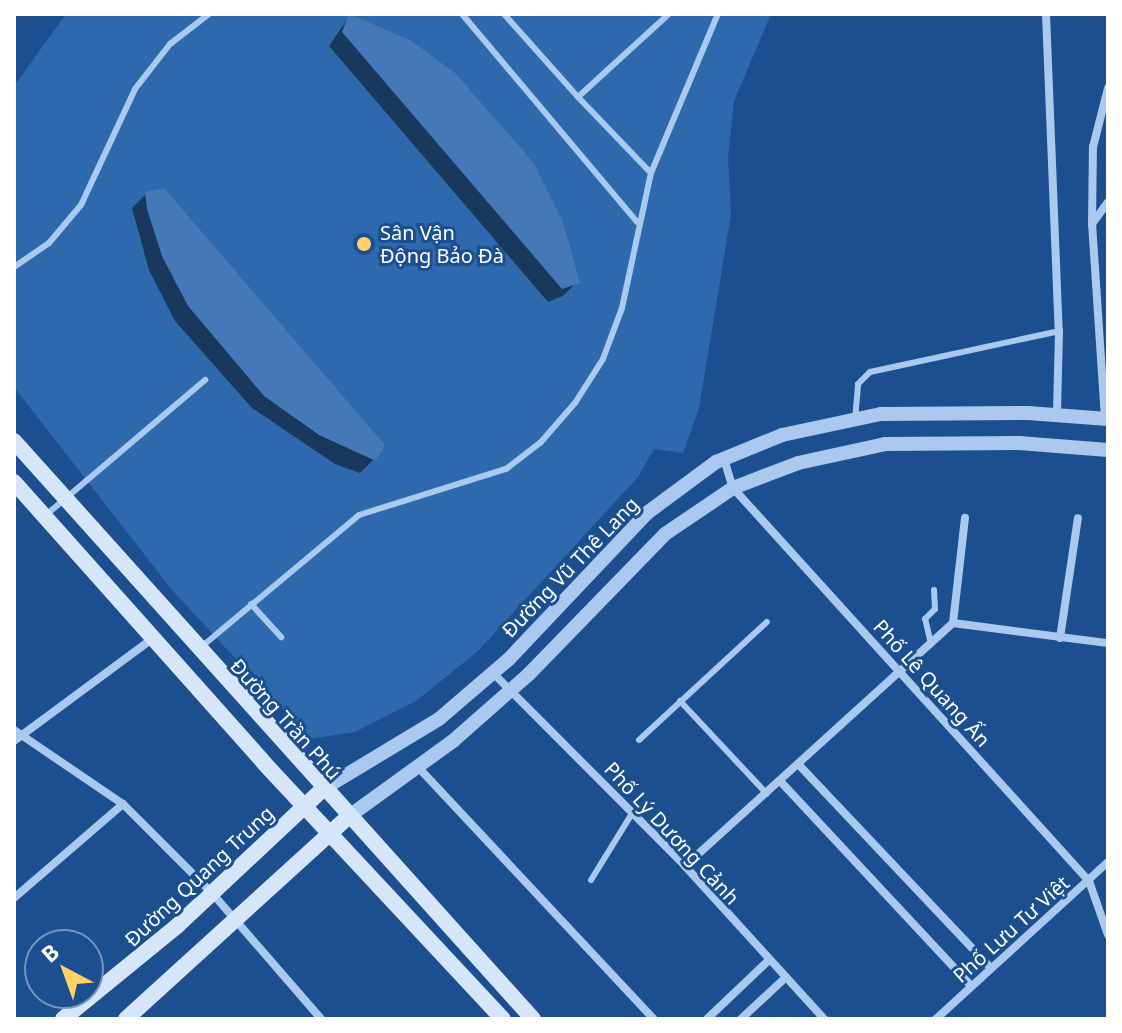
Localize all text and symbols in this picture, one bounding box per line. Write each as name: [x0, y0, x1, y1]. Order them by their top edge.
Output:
place label: Sân Vận Động Bảo Đà: [380, 220, 504, 267]
marker: Sân Vận Động Bảo Đà: [355, 235, 373, 253]
street label: Đường Vũ Thê Lang: [497, 492, 643, 642]
street label: Phố Lê Quang Ấn: [869, 614, 995, 752]
street label: Đường Trần Phú: [226, 654, 346, 784]
street label: Phố Lý Dương Cảnh: [600, 757, 744, 909]
street label: Đường Quang Trung: [120, 801, 278, 951]
street label: Phố Lưu Tư Việt: [948, 871, 1074, 987]
north arrow: [24, 929, 104, 1009]
text: B: [34, 936, 65, 969]

